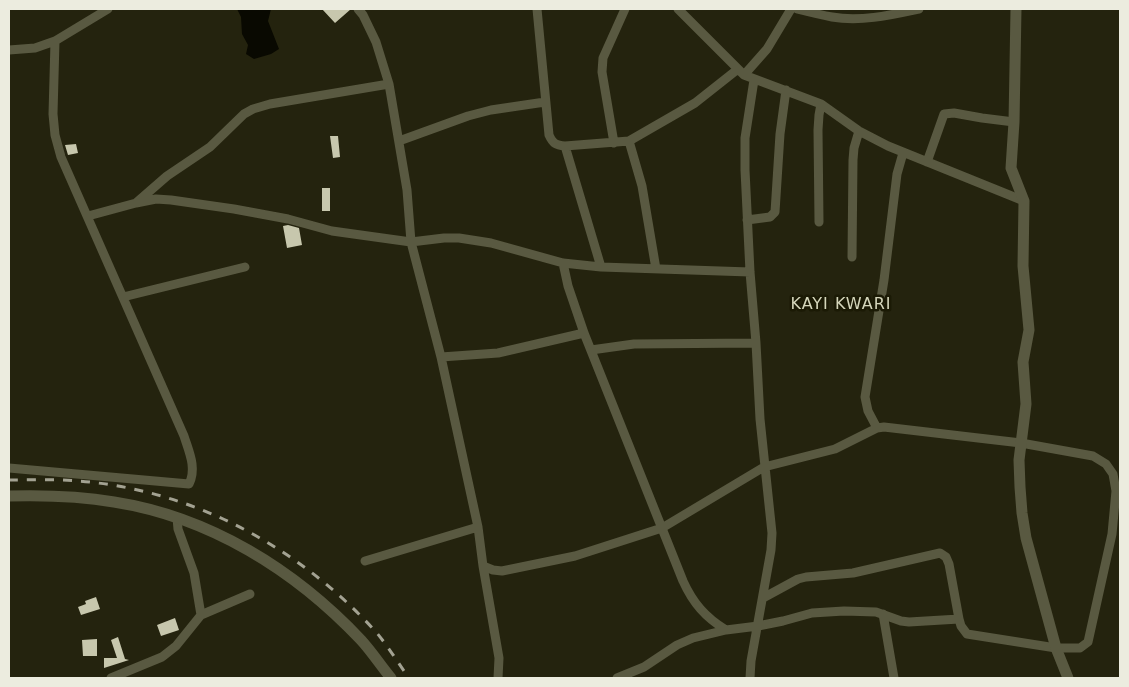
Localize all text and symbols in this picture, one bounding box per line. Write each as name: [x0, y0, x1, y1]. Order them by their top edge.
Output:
district label: KAYI KWARI: [789, 295, 893, 315]

